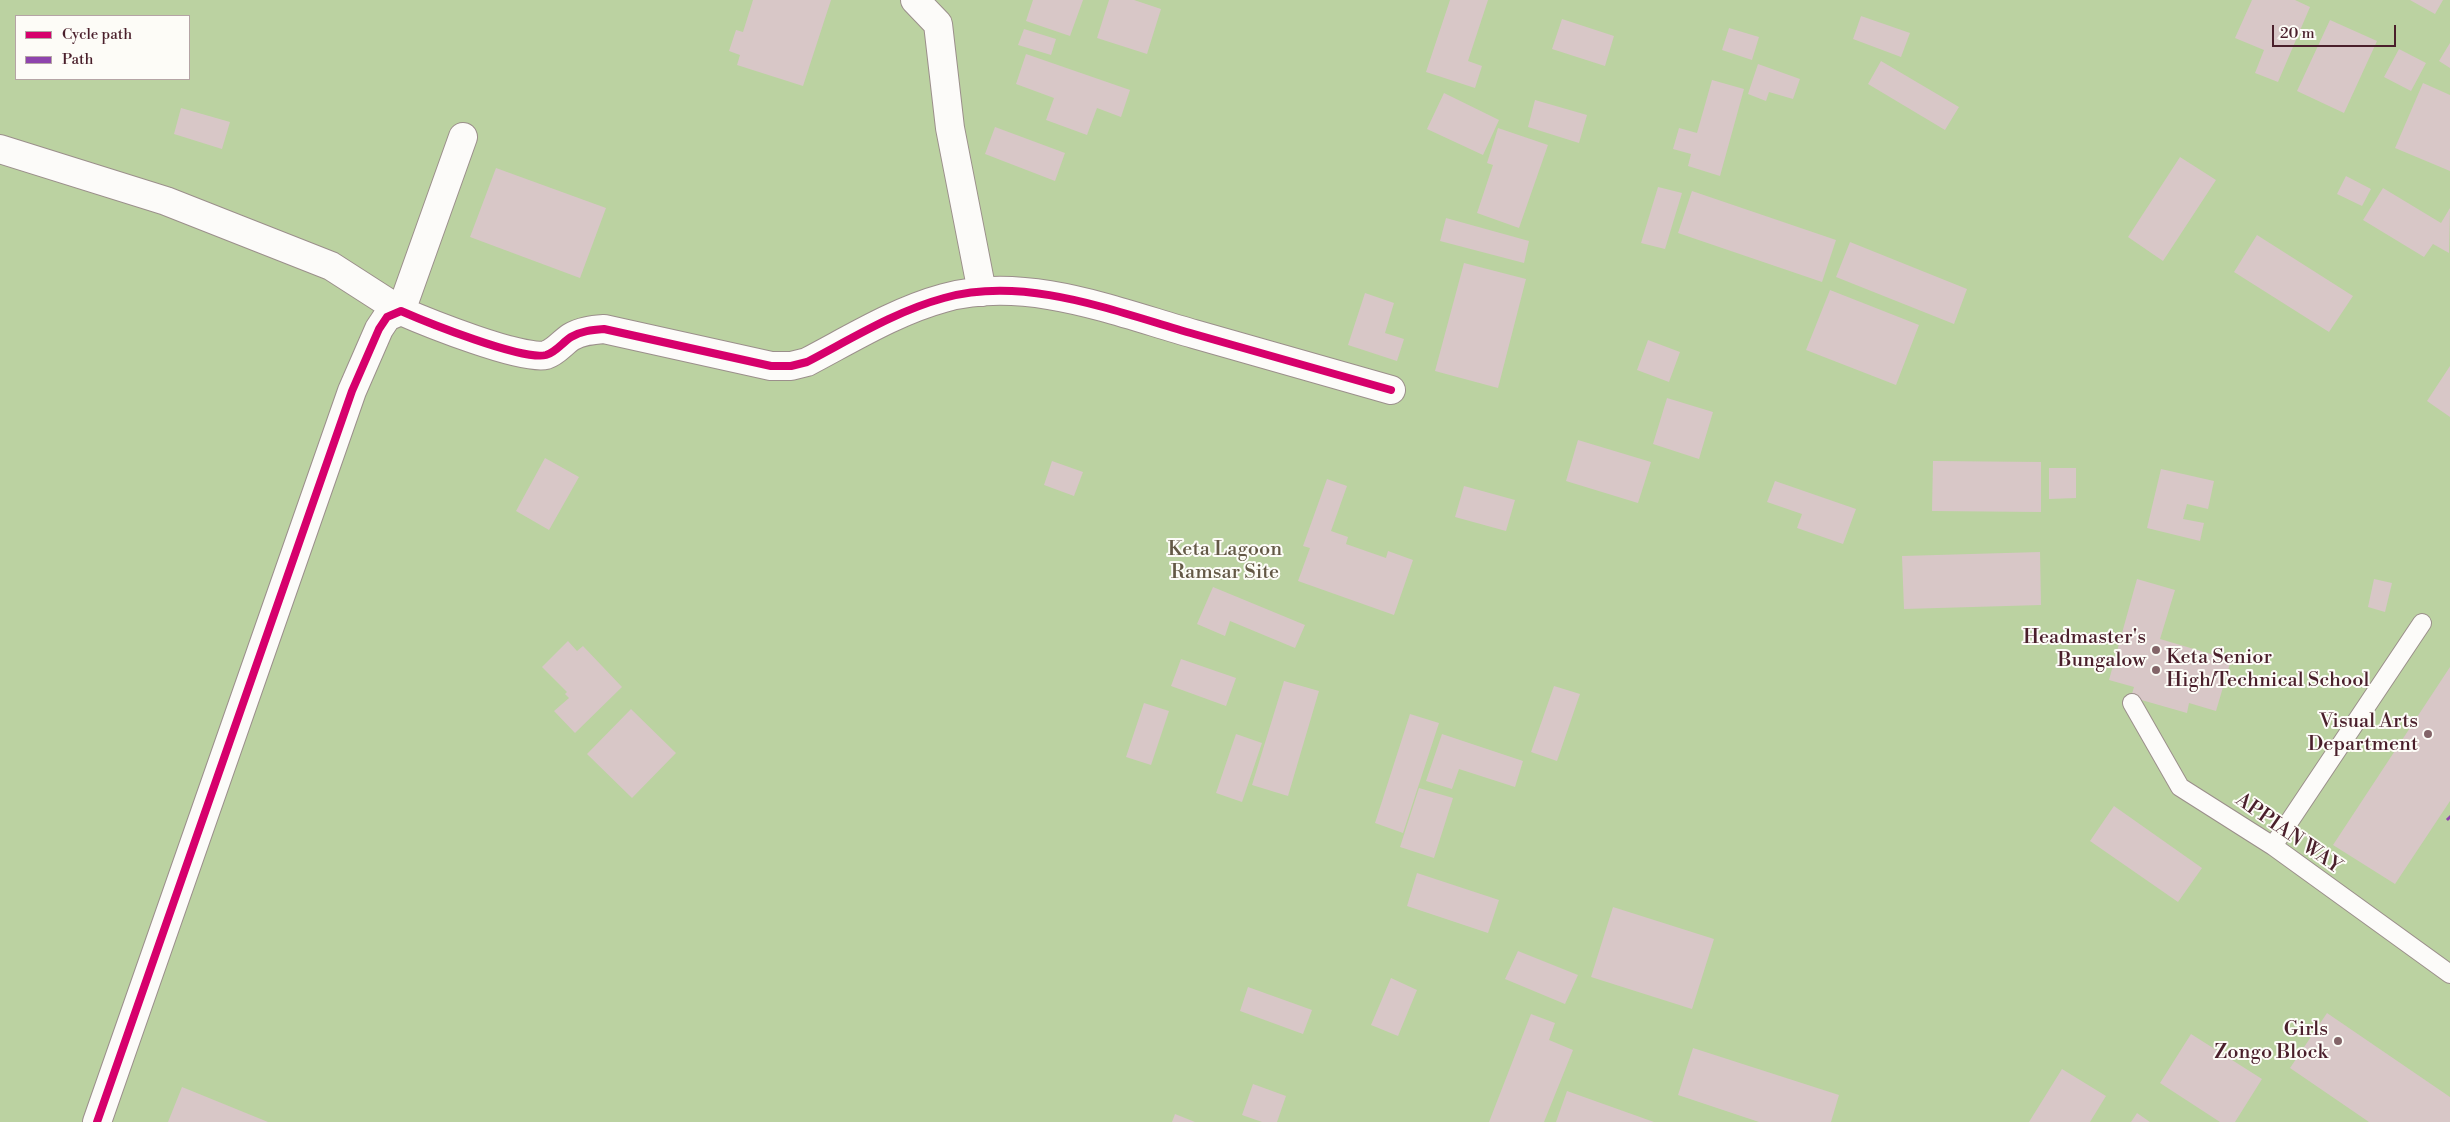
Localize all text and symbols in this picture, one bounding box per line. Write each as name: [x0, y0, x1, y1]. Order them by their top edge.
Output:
legend: [15, 15, 190, 80]
scale bar: [2275, 15, 2399, 47]
text: 20 m: [2280, 24, 2315, 43]
text: Cycle path: [62, 25, 132, 44]
text: Path: [62, 50, 94, 69]
park label: Keta Lagoon Ramsar Site: [1168, 538, 1282, 585]
place label: Headmaster's Bungalow: [2023, 626, 2146, 673]
marker: Headmaster's Bungalow: [2150, 644, 2162, 656]
place label: Keta Senior High/Technical School: [2166, 646, 2369, 693]
marker: Keta Senior High/Technical School: [2150, 664, 2162, 676]
place label: Visual Arts Department: [2308, 710, 2418, 757]
marker: Visual Arts Department: [2422, 728, 2434, 740]
street label: APPIAN WAY: [2230, 789, 2346, 879]
place label: Girls Zongo Block: [2214, 1018, 2328, 1065]
marker: Girls Zongo Block: [2332, 1035, 2344, 1047]

